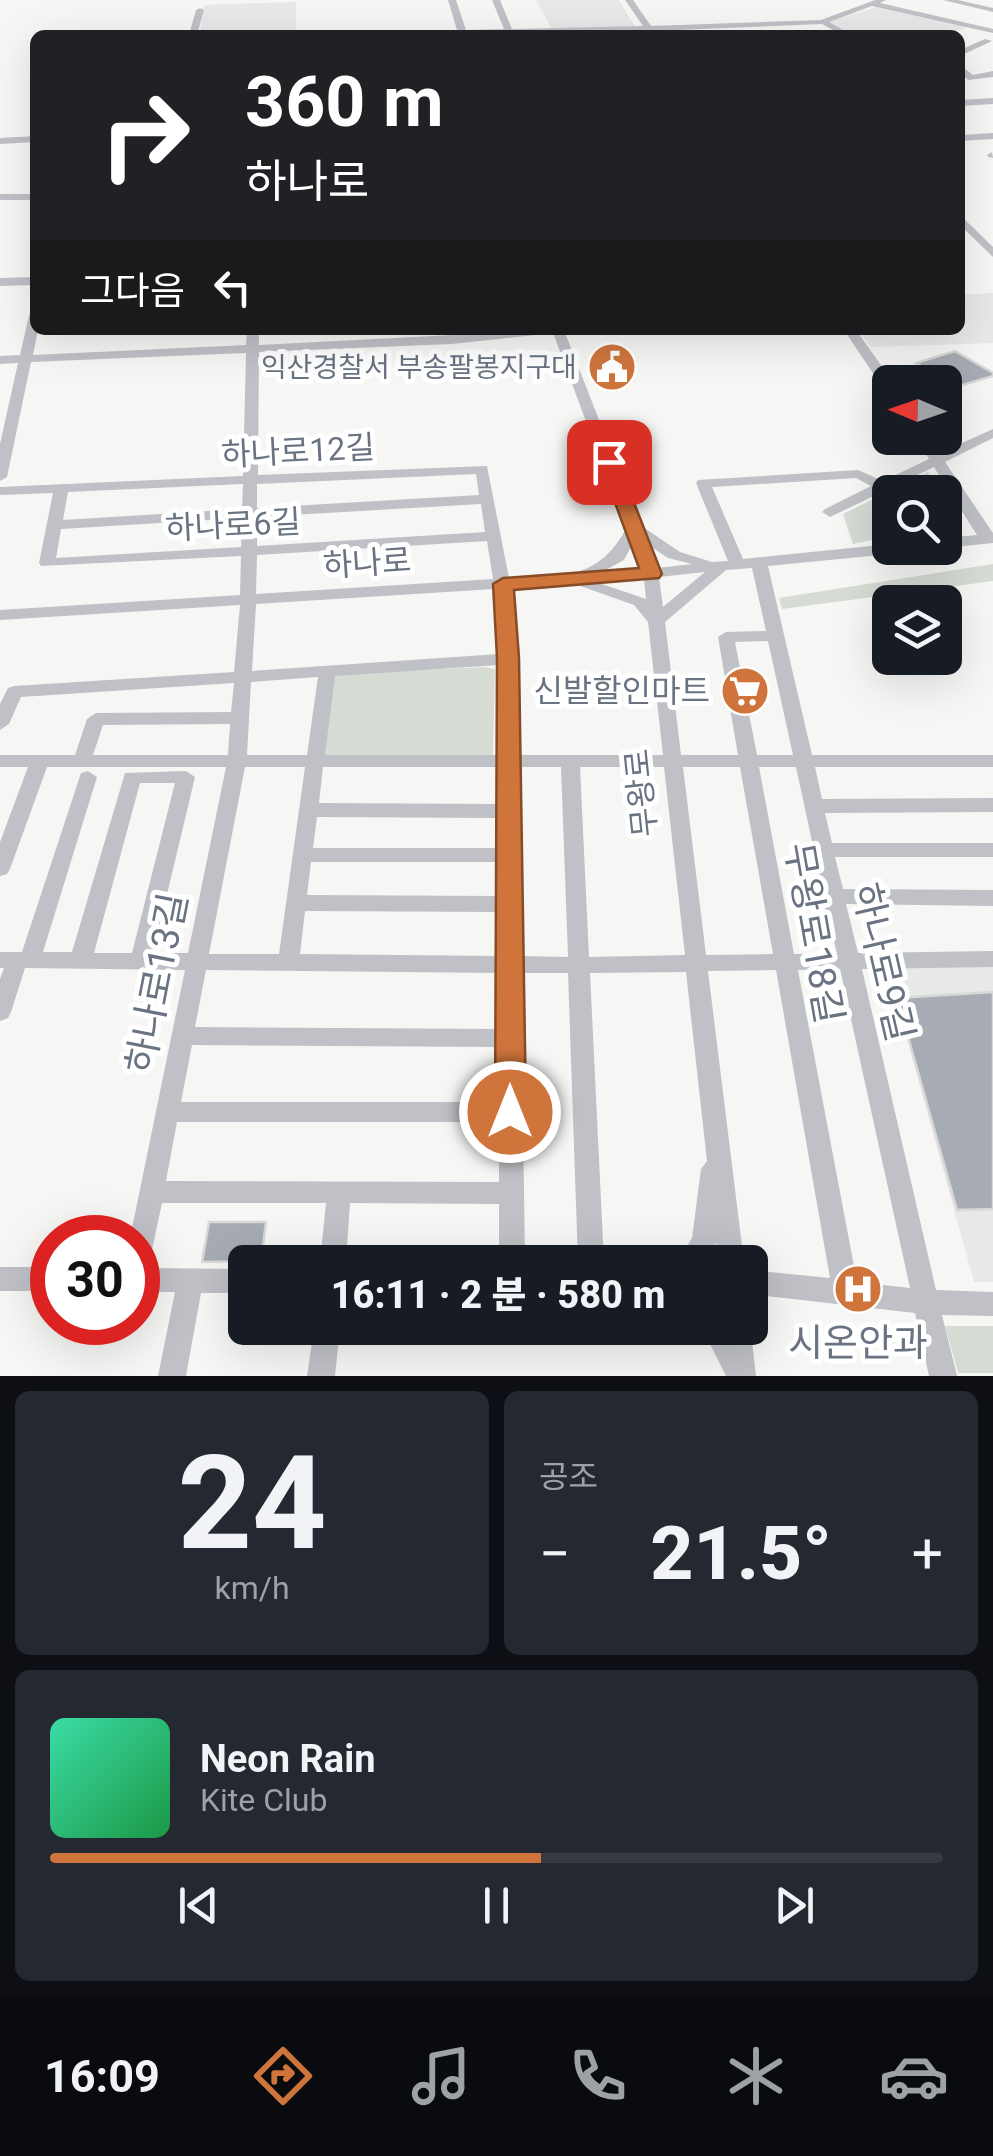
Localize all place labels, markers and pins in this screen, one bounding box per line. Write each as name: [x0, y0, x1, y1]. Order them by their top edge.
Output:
public building icon: 익산경찰서 부송팔봉지구대: [586, 341, 638, 393]
place label: 익산경찰서 부송팔봉지구대: [261, 351, 577, 384]
pin: [567, 420, 652, 505]
supermarket icon: 신발할인마트: [719, 665, 771, 717]
place label: 신발할인마트: [533, 672, 710, 710]
hospital icon: 시온안과: [832, 1263, 884, 1315]
place label: 시온안과: [788, 1321, 928, 1365]

